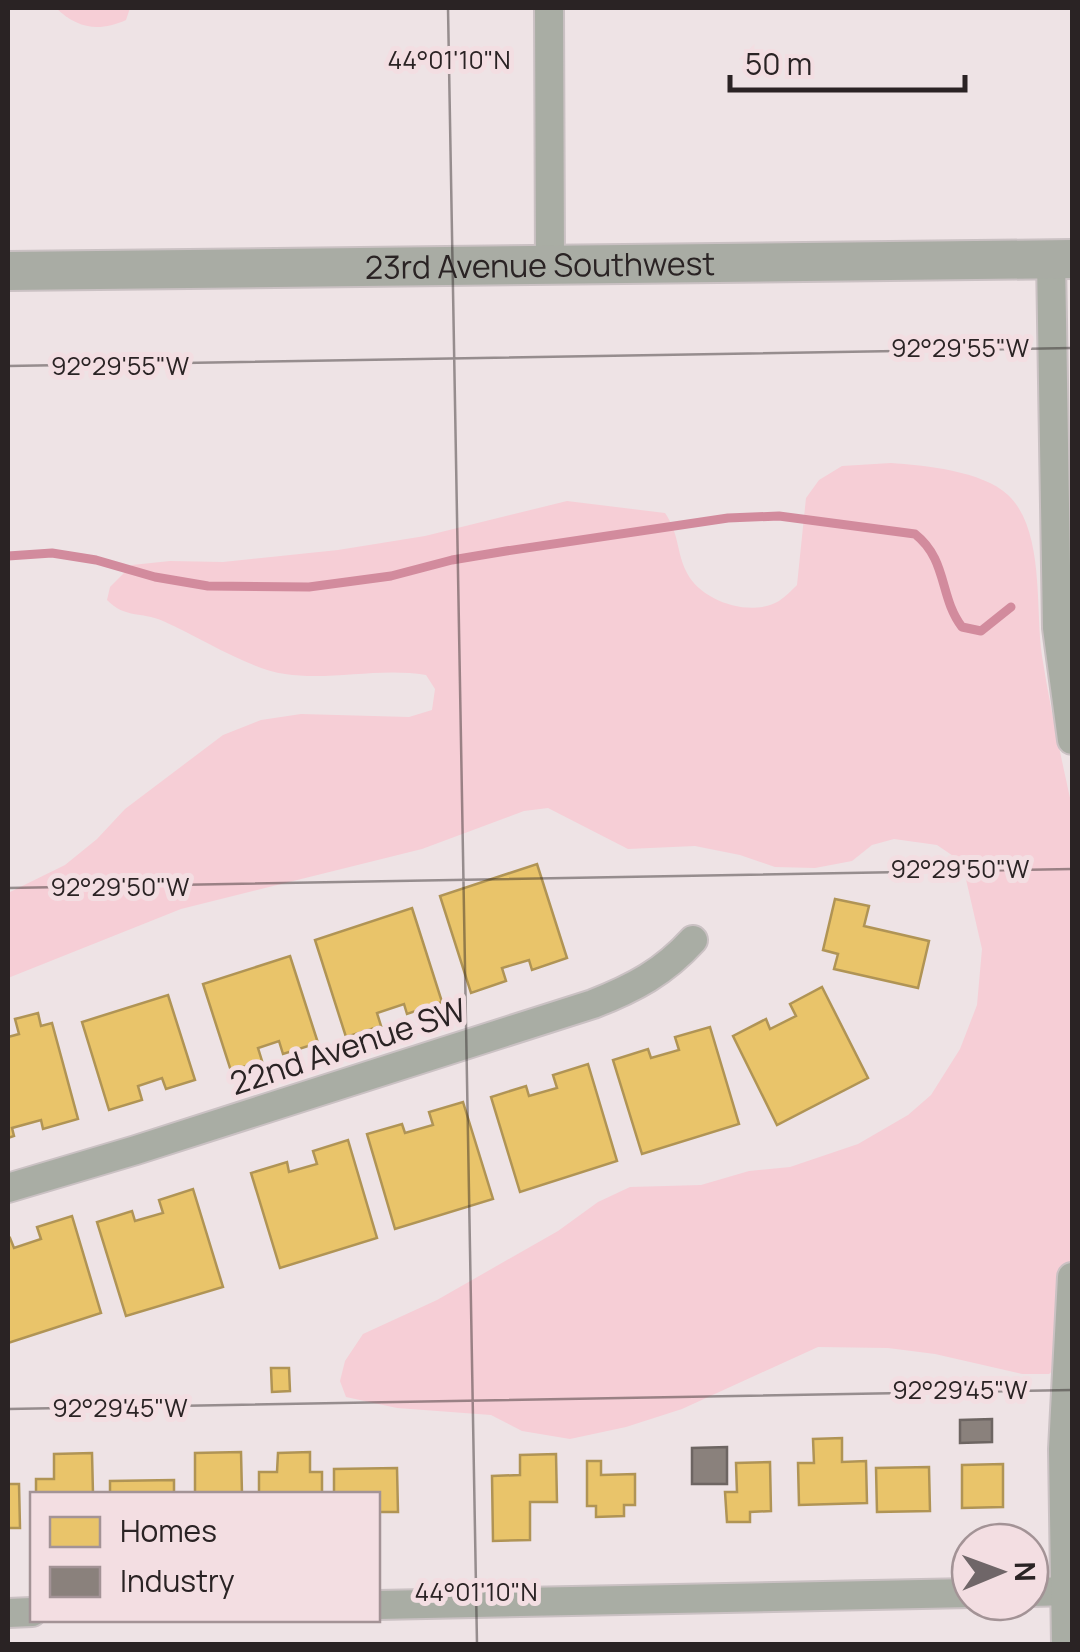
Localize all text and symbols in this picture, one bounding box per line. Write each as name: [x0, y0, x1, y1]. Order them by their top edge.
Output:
scale bar: [730, 30, 965, 92]
text: 44°01'10"N: [387, 42, 511, 77]
text: 50 m: [745, 43, 812, 84]
street label: 23rd Avenue Southwest: [365, 241, 715, 289]
text: 92°29'55"W: [891, 330, 1029, 365]
text: 92°29'55"W: [51, 348, 189, 383]
text: 92°29'50"W: [891, 851, 1030, 886]
text: 92°29'50"W: [51, 869, 190, 904]
street label: 22nd Avenue SW: [224, 987, 472, 1105]
text: 92°29'45"W: [892, 1372, 1028, 1407]
text: 92°29'45"W: [52, 1390, 188, 1425]
legend: [30, 1492, 380, 1622]
text: Homes: [120, 1510, 217, 1551]
north arrow: [950, 1522, 1050, 1622]
text: Industry: [120, 1560, 235, 1601]
text: N: [1007, 1561, 1045, 1582]
text: 44°01'10"N: [414, 1574, 538, 1609]

